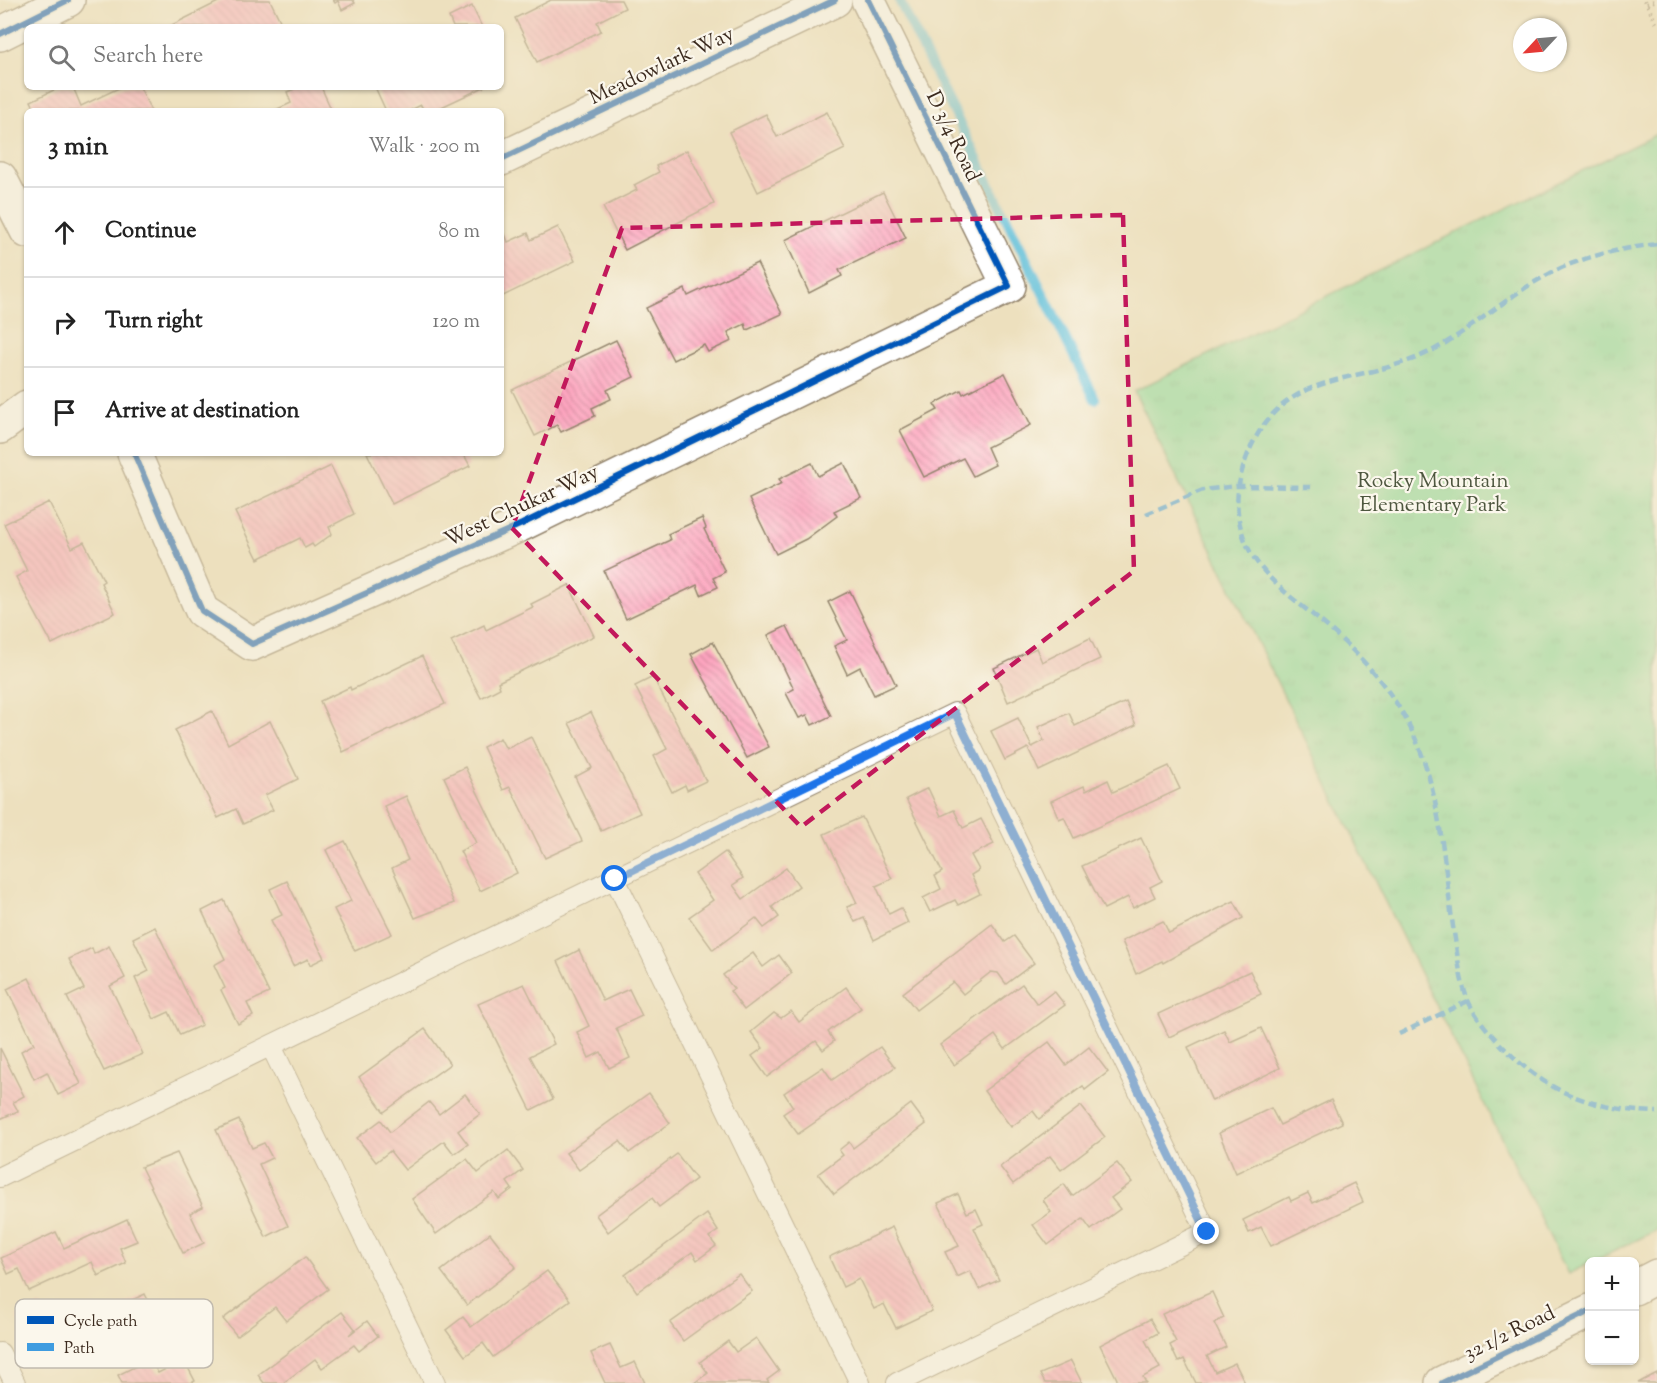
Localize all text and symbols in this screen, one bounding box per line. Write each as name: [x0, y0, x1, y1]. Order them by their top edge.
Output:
north arrow: [1513, 18, 1567, 72]
street label: Meadowlark Way: [584, 20, 740, 114]
search box: [24, 24, 504, 90]
icon: search: [45, 41, 78, 74]
text: Search here: [93, 41, 203, 73]
street label: D 3/4 Road: [917, 86, 987, 188]
text: 3 min: [48, 129, 108, 166]
text: Walk · 200 m: [368, 133, 480, 162]
icon: ahead: [48, 216, 81, 249]
text: Continue: [105, 216, 196, 248]
text: 80 m: [439, 218, 480, 247]
icon: right: [48, 306, 81, 339]
text: Turn right: [105, 306, 202, 338]
text: 120 m: [432, 308, 480, 337]
icon: arrive: [48, 396, 81, 429]
text: Arrive at destination: [105, 396, 300, 428]
street label: West Chukar Way: [440, 458, 604, 556]
park label: Rocky Mountain Elementary Park: [1357, 467, 1509, 521]
route start: [601, 865, 627, 891]
route end: [1193, 1218, 1219, 1244]
map controls: [1585, 1257, 1639, 1365]
button: +: [1585, 1257, 1639, 1311]
legend: [15, 1299, 213, 1368]
street label: 32 1/2 Road: [1459, 1299, 1561, 1369]
text: Cycle path: [64, 1311, 138, 1334]
button: −: [1585, 1311, 1639, 1365]
text: Path: [64, 1338, 95, 1361]

